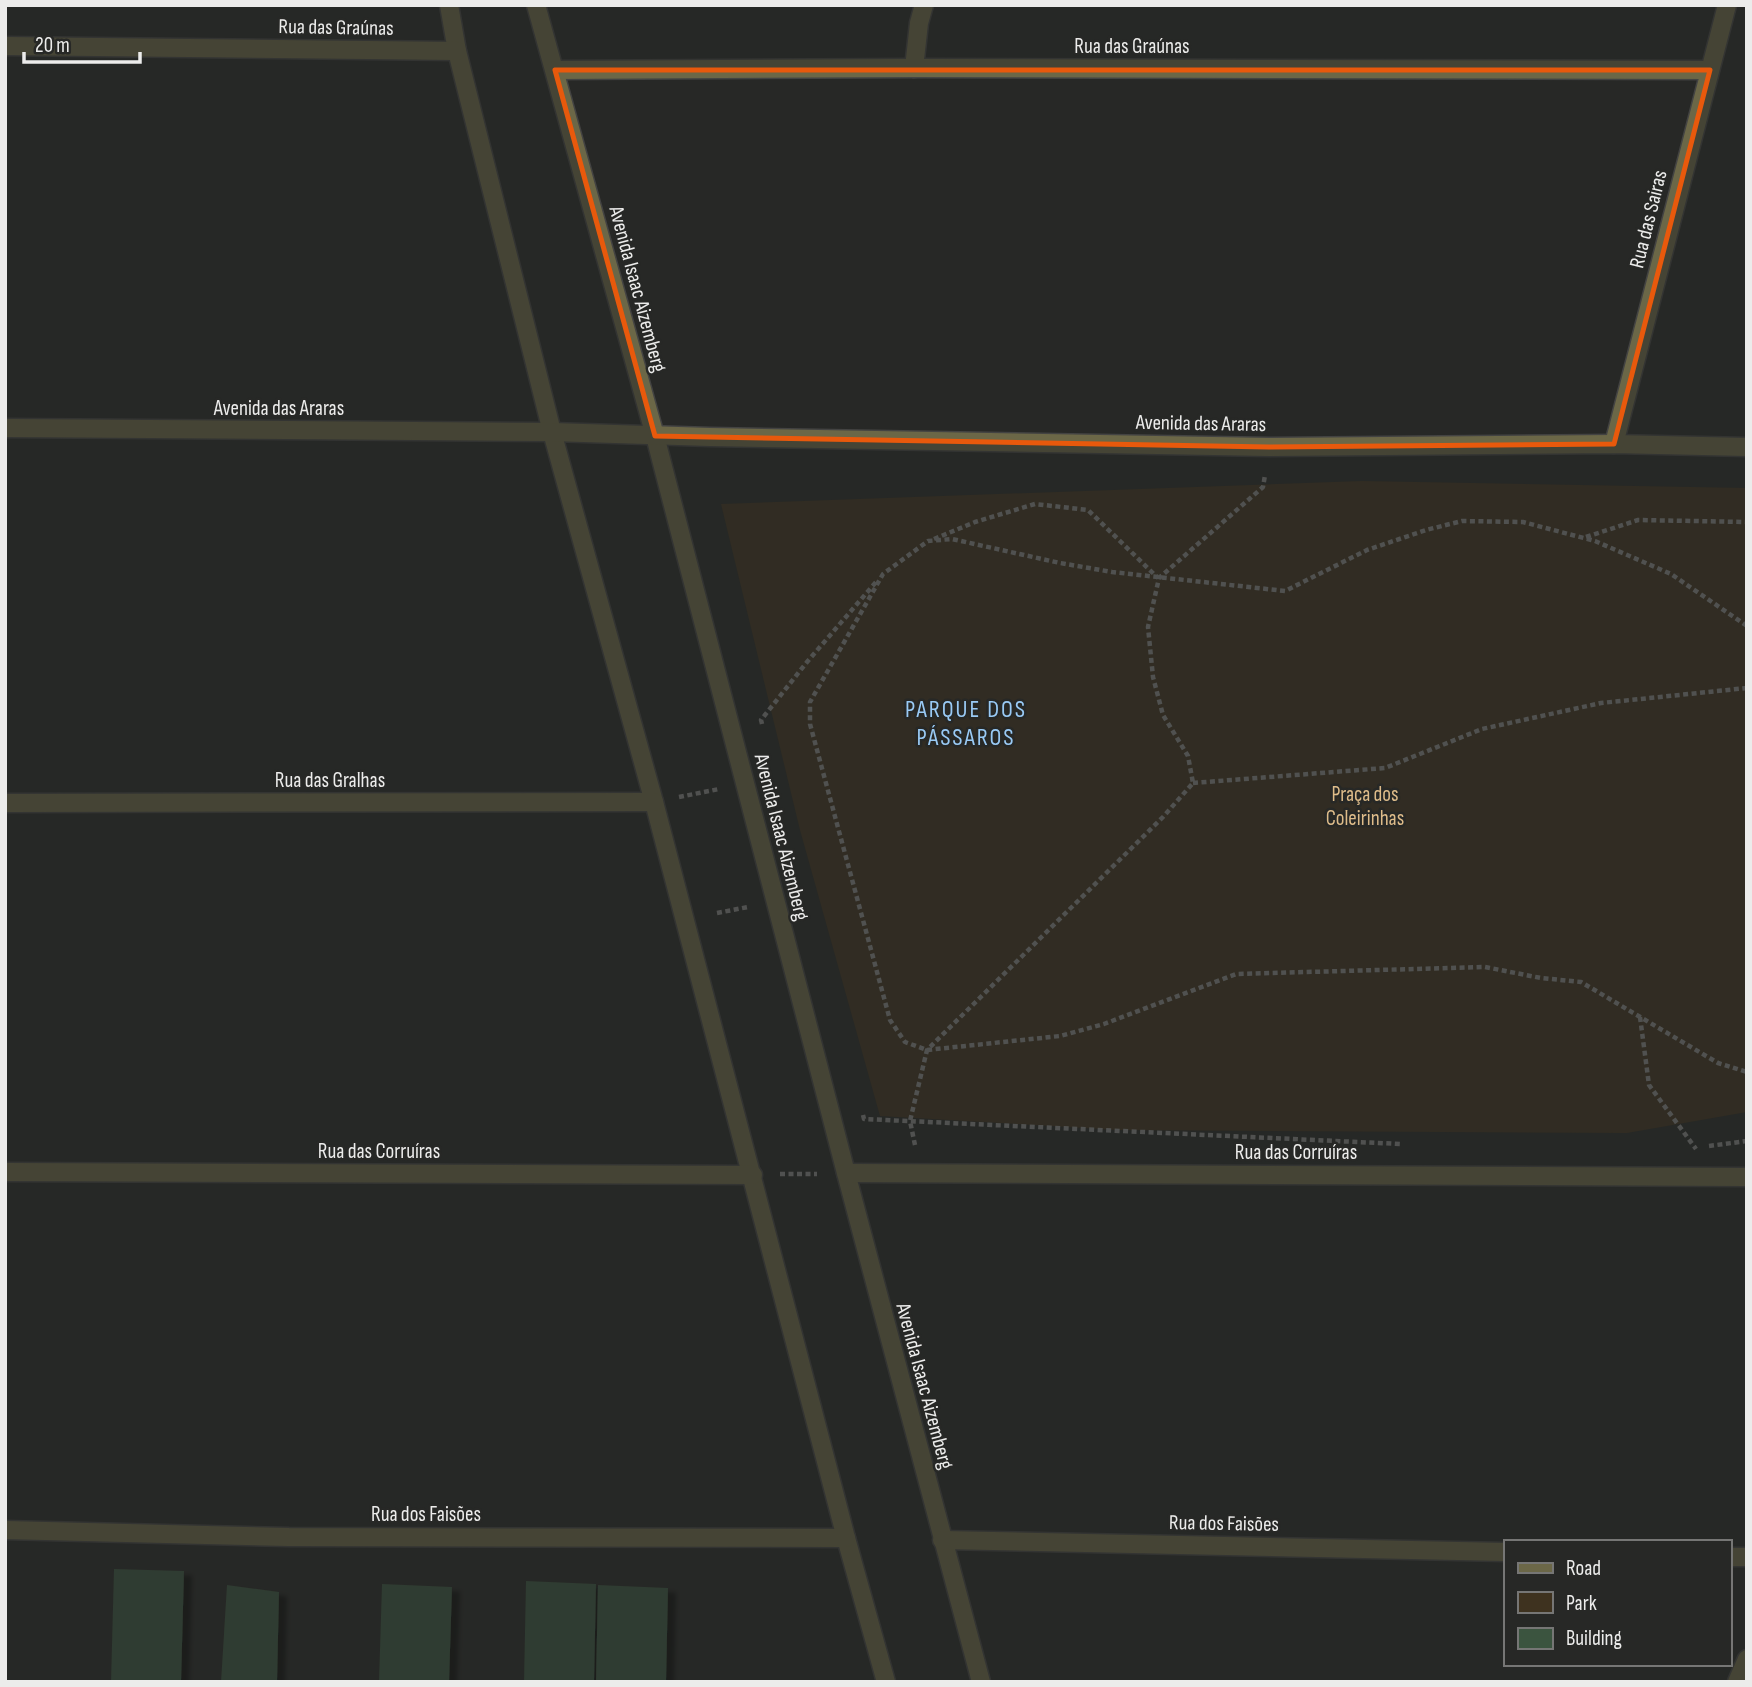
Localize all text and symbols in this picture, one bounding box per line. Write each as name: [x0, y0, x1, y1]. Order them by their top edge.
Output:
street label: Rua das Graúnas: [278, 14, 394, 41]
scale bar: [24, 21, 140, 65]
text: 20 m: [35, 33, 70, 58]
street label: Rua das Graúnas: [1074, 34, 1190, 59]
street label: Rua das Sairas: [1624, 168, 1673, 271]
street label: Avenida Isaac Aizemberg: [603, 202, 672, 375]
street label: Avenida das Araras: [213, 396, 344, 421]
street label: Avenida das Araras: [1135, 410, 1266, 437]
district label: PARQUE DOS PÁSSAROS: [905, 695, 1027, 752]
street label: Avenida Isaac Aizemberg: [748, 750, 814, 923]
street label: Rua das Gralhas: [275, 768, 385, 793]
park label: Praça dos Coleirinhas: [1326, 782, 1404, 831]
street label: Rua das Corruíras: [318, 1139, 440, 1164]
street label: Rua das Corruíras: [1235, 1140, 1357, 1165]
street label: Avenida Isaac Aizemberg: [890, 1299, 959, 1472]
street label: Rua dos Faisões: [371, 1502, 481, 1527]
street label: Rua dos Faisões: [1169, 1510, 1279, 1537]
legend: [1504, 1540, 1731, 1666]
text: Road: [1566, 1556, 1601, 1581]
text: Park: [1566, 1591, 1597, 1616]
text: Building: [1566, 1626, 1622, 1651]

